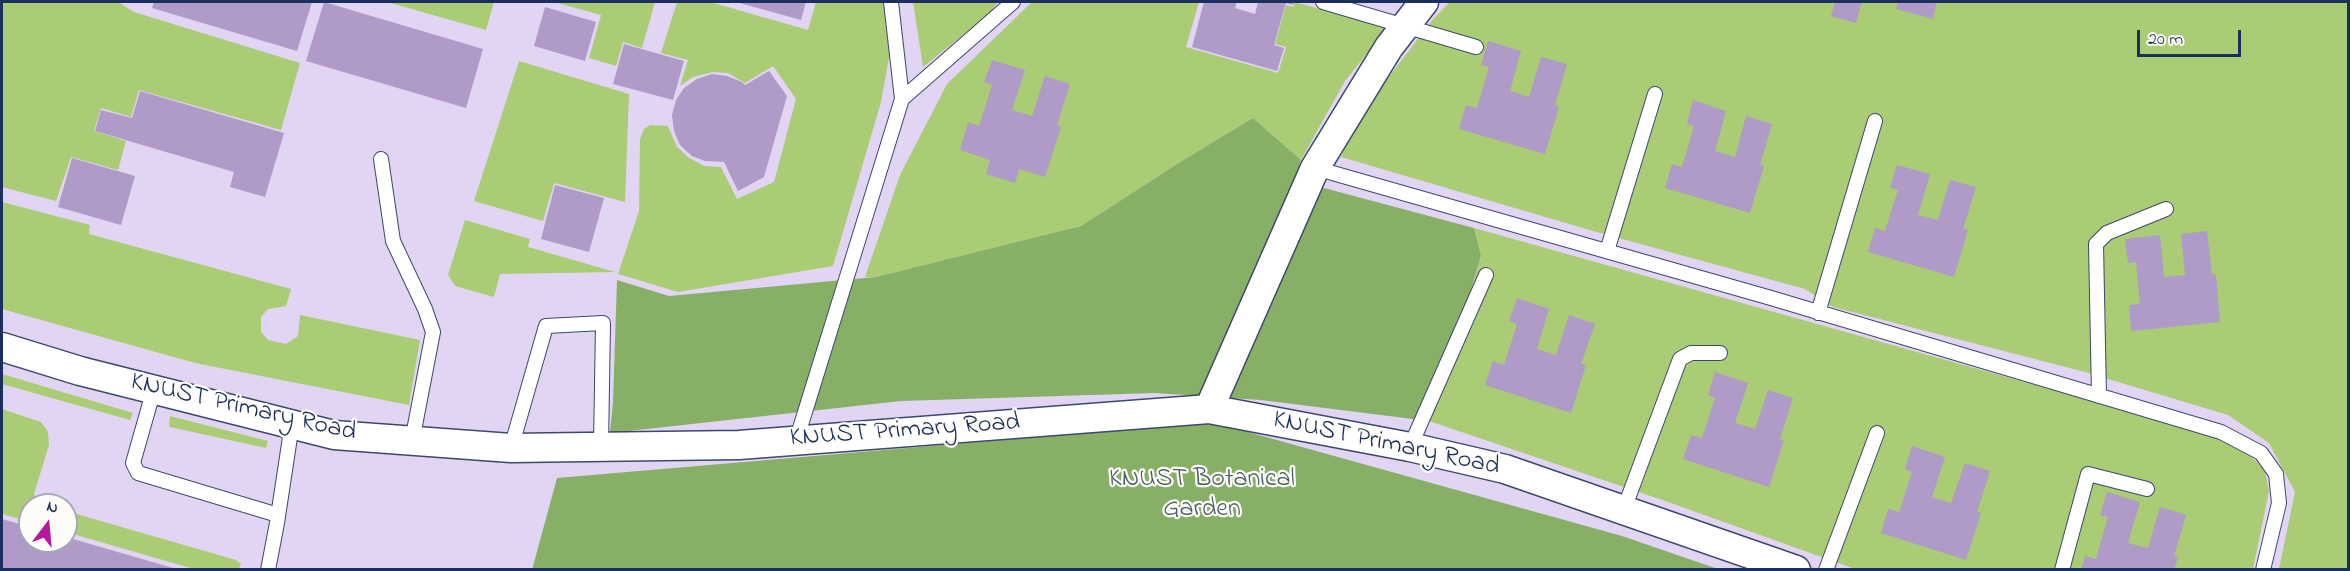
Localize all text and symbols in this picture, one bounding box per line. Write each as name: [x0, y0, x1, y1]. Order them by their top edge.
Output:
scale bar: [2140, 18, 2244, 56]
text: 20 m: [2148, 27, 2183, 53]
street label: KNUST Primary Road: [127, 368, 359, 450]
street label: KNUST Primary Road: [1270, 406, 1502, 484]
street label: KNUST Primary Road: [789, 408, 1021, 456]
park label: KNUST Botanical Garden: [1109, 465, 1295, 526]
north arrow: [18, 493, 78, 553]
text: N: [44, 495, 61, 521]

